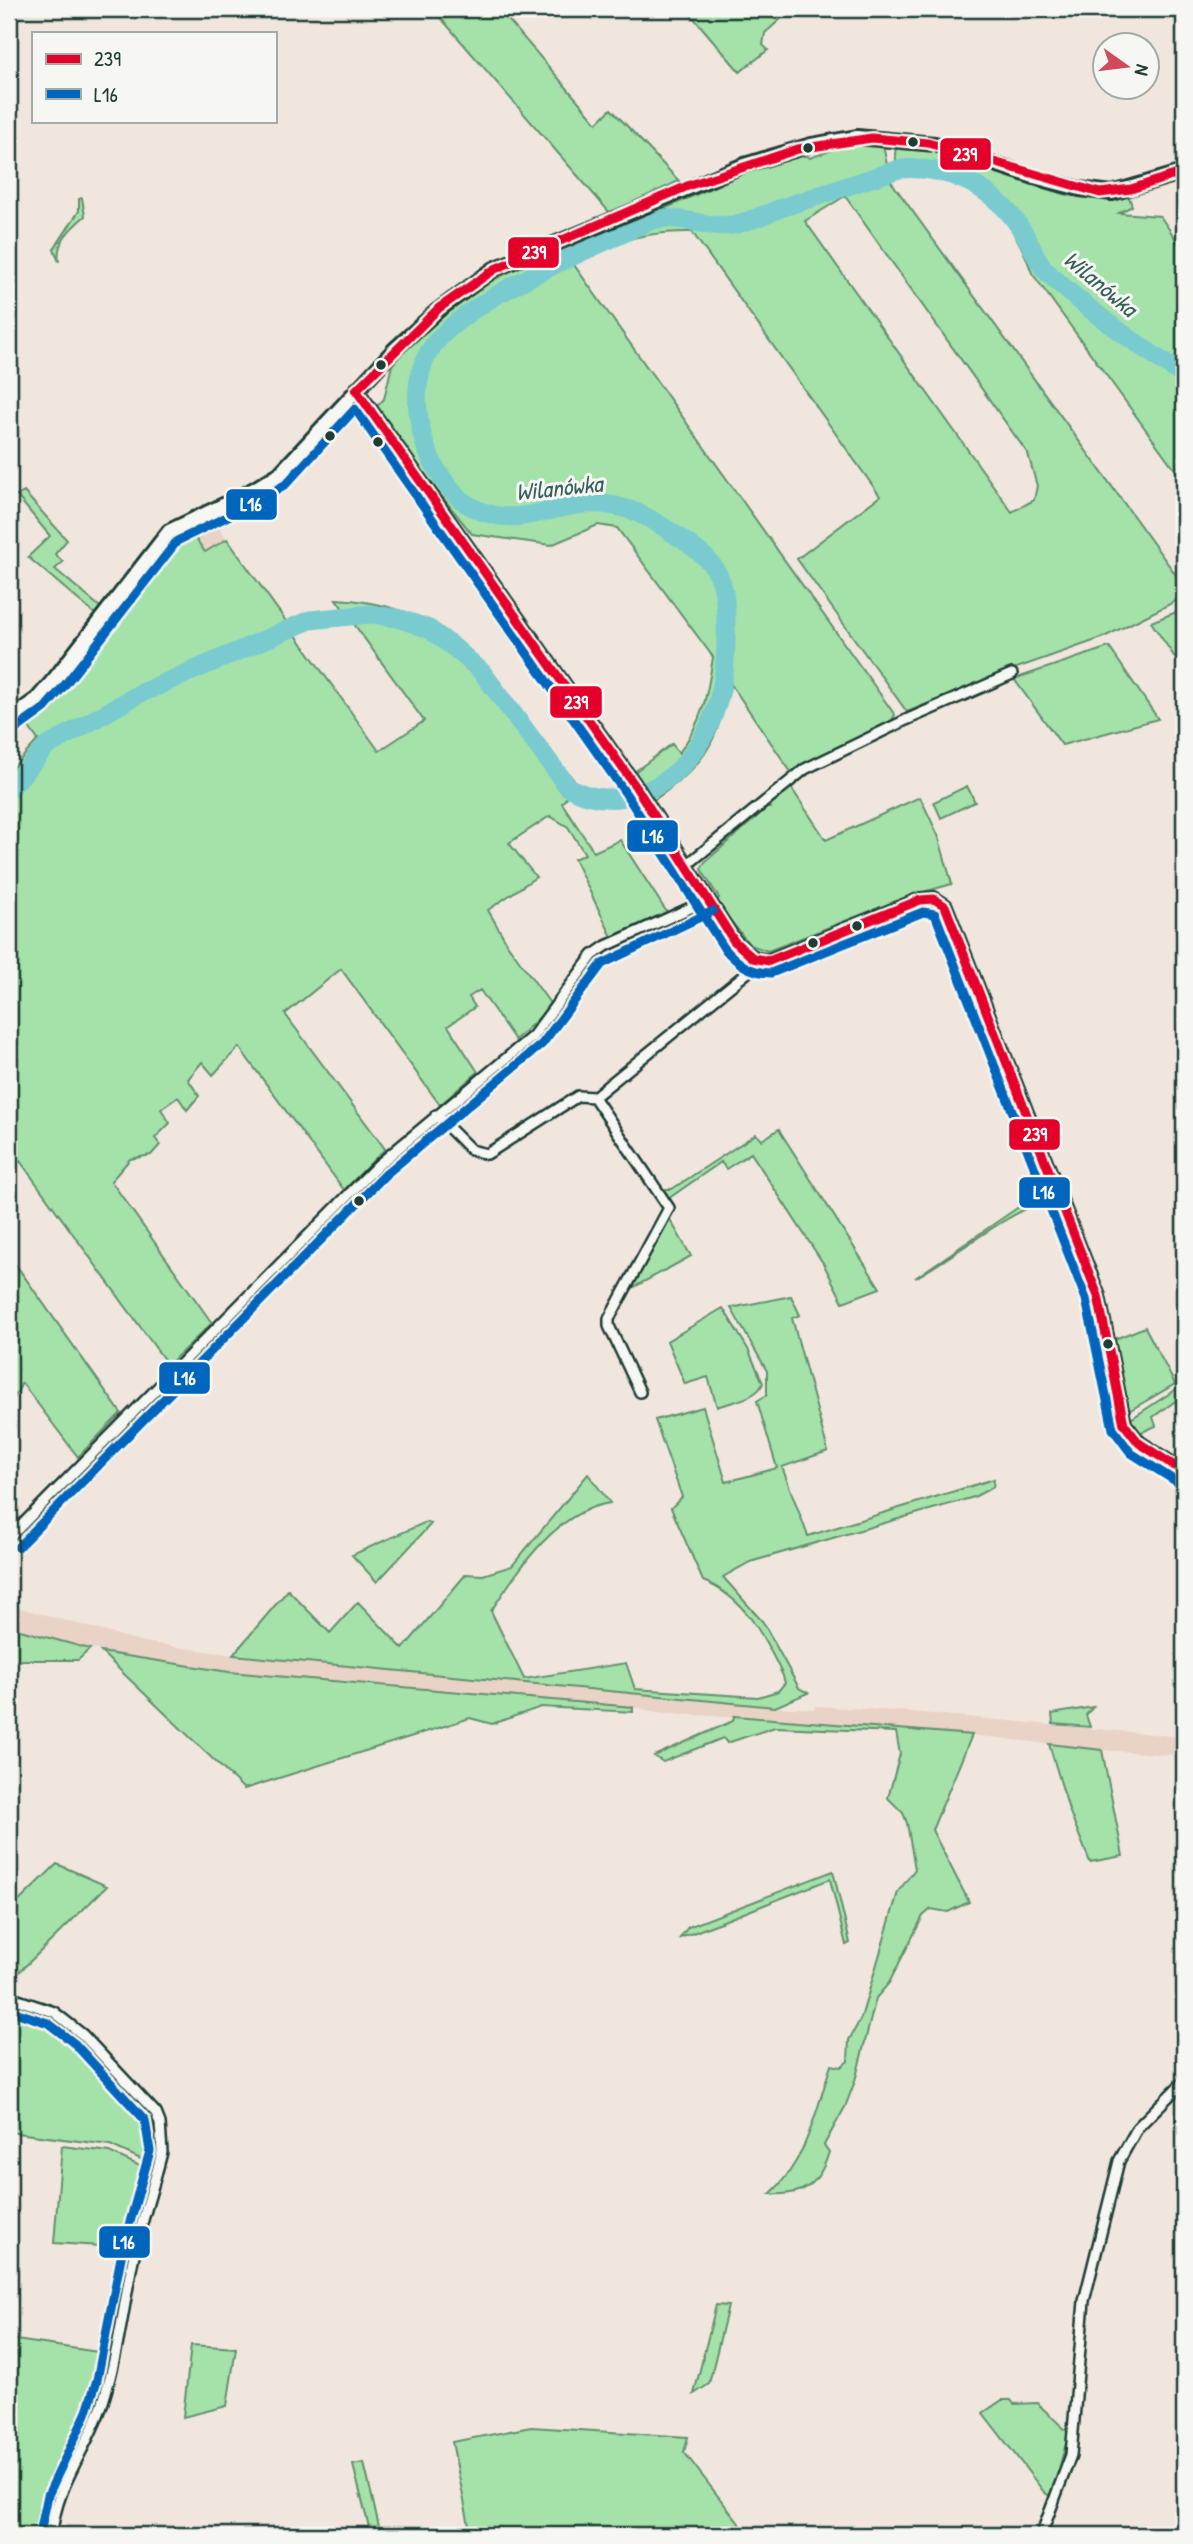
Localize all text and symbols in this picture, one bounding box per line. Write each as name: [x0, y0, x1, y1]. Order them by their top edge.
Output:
legend: [32, 32, 276, 122]
north arrow: [1092, 32, 1162, 102]
text: 239: [94, 44, 121, 73]
text: N: [1129, 62, 1156, 78]
text: L16: [94, 80, 118, 109]
unlabelled marker: [906, 135, 920, 149]
line badge: 239: [939, 137, 992, 171]
unlabelled marker: [801, 141, 815, 155]
text: 239: [953, 141, 977, 167]
line badge: 239: [507, 236, 560, 269]
text: 239: [522, 239, 546, 265]
water label: Wilanówka: [1057, 243, 1147, 325]
unlabelled marker: [374, 358, 388, 372]
unlabelled marker: [323, 429, 337, 443]
unlabelled marker: [371, 435, 385, 449]
water label: Wilanówka: [514, 466, 606, 507]
line badge: L16: [225, 488, 278, 521]
text: L16: [240, 491, 262, 517]
line badge: 239: [549, 685, 603, 719]
text: 239: [564, 689, 588, 715]
line badge: L16: [626, 819, 679, 853]
text: L16: [642, 823, 664, 849]
unlabelled marker: [850, 919, 864, 933]
unlabelled marker: [806, 936, 820, 950]
line badge: 239: [1008, 1118, 1061, 1151]
text: 239: [1023, 1121, 1047, 1147]
line badge: L16: [1018, 1176, 1071, 1209]
text: L16: [1033, 1179, 1055, 1205]
unlabelled marker: [352, 1194, 366, 1208]
unlabelled marker: [1101, 1337, 1115, 1351]
line badge: L16: [158, 1361, 211, 1395]
text: L16: [174, 1365, 196, 1391]
line badge: L16: [98, 2225, 151, 2259]
text: L16: [113, 2229, 135, 2255]

